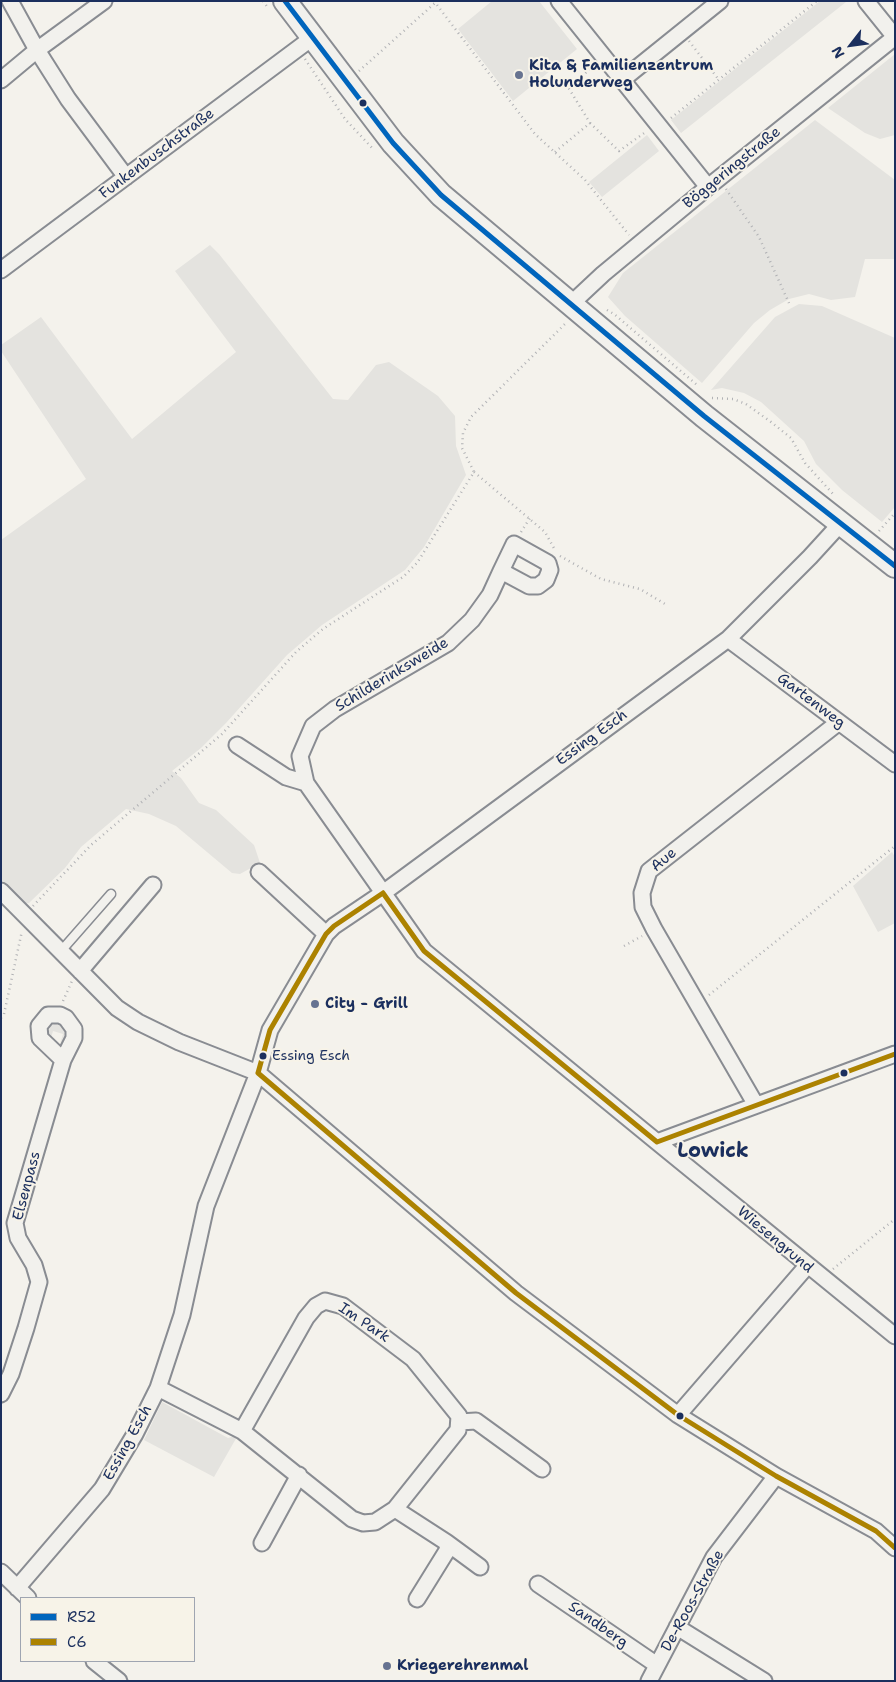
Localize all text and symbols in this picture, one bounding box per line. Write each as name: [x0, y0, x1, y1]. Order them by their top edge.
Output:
north arrow: [826, 20, 876, 70]
text: N: [827, 43, 849, 62]
place label: Kita & Familienzentrum Holunderweg: [529, 57, 713, 92]
marker: Kita & Familienzentrum Holunderweg: [513, 69, 525, 81]
unlabelled marker: [358, 98, 368, 108]
street label: Funkenbuschstraße: [96, 105, 218, 203]
street label: Böggeringstraße: [680, 123, 784, 213]
street label: Schilderinksweide: [332, 634, 452, 716]
street label: Gartenweg: [773, 669, 849, 733]
street label: Essing Esch: [553, 706, 631, 770]
street label: Aue: [648, 844, 680, 876]
place label: City - Grill: [325, 995, 408, 1013]
marker: City - Grill: [309, 998, 321, 1010]
place label: Essing Esch: [272, 1048, 350, 1064]
marker: Essing Esch: [258, 1051, 268, 1061]
unlabelled marker: [839, 1068, 849, 1078]
district label: Lowick: [677, 1140, 749, 1164]
street label: Elsenpass: [9, 1150, 45, 1222]
street label: Wiesengrund: [733, 1203, 817, 1277]
street label: Im Park: [335, 1299, 393, 1347]
street label: Essing Esch: [100, 1402, 156, 1484]
unlabelled marker: [675, 1411, 685, 1421]
street label: De-Roos-Straße: [658, 1547, 728, 1655]
legend: [20, 1597, 195, 1662]
street label: Sandberg: [565, 1598, 631, 1652]
text: R52: [67, 1607, 96, 1627]
text: C6: [67, 1632, 87, 1652]
place label: Kriegerehrenmal: [397, 1657, 528, 1675]
marker: Kriegerehrenmal: [381, 1660, 393, 1672]

